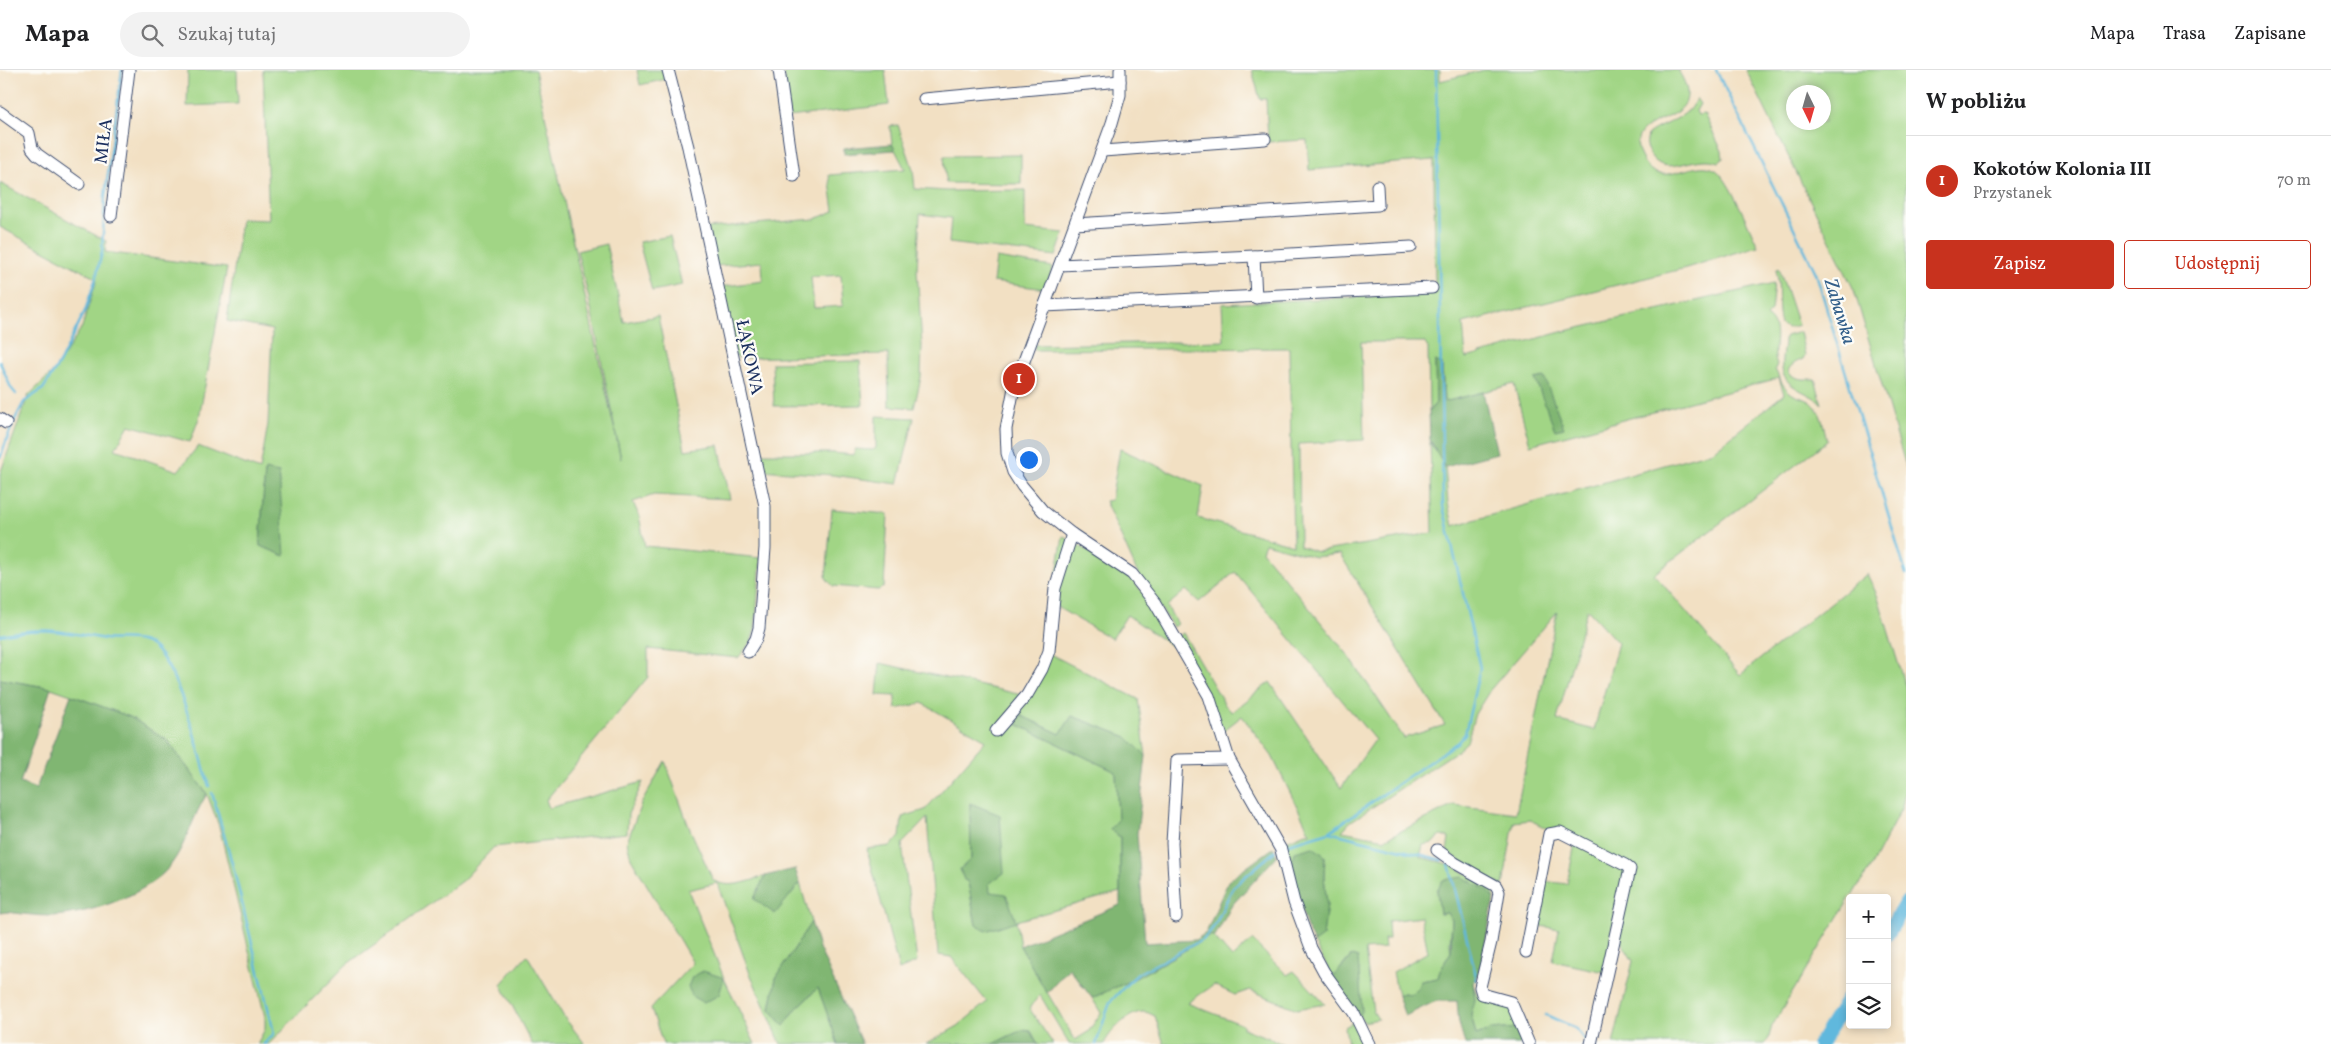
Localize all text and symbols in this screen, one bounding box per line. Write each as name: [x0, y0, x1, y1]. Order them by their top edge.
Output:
search box: [120, 12, 470, 57]
text: Mapa: [25, 18, 90, 52]
icon: search: [138, 21, 166, 49]
text: Szukaj tutaj: [178, 22, 276, 48]
text: Mapa: [2090, 22, 2135, 47]
text: Trasa: [2163, 22, 2206, 47]
text: Zapisane: [2234, 22, 2306, 47]
north arrow: [1786, 85, 1831, 130]
text: W pobliżu: [1926, 88, 2026, 117]
street label: MIŁA: [89, 117, 120, 165]
text: Kokotów Kolonia III: [1973, 157, 2151, 183]
text: 1: [1939, 170, 1945, 192]
text: 70 m: [2277, 170, 2311, 192]
text: Przystanek: [1973, 183, 2052, 205]
button: Zapisz: [1926, 240, 2114, 289]
button: Udostępnij: [2124, 240, 2311, 289]
water label: Zabawka: [1816, 275, 1861, 348]
street label: ŁĄKOWA: [728, 317, 769, 398]
pin: 1: [1003, 360, 1035, 398]
your location: [1016, 447, 1042, 473]
map controls: [1846, 894, 1891, 1029]
button: +: [1846, 894, 1891, 939]
button: −: [1846, 939, 1891, 984]
button: layers: [1846, 984, 1891, 1029]

